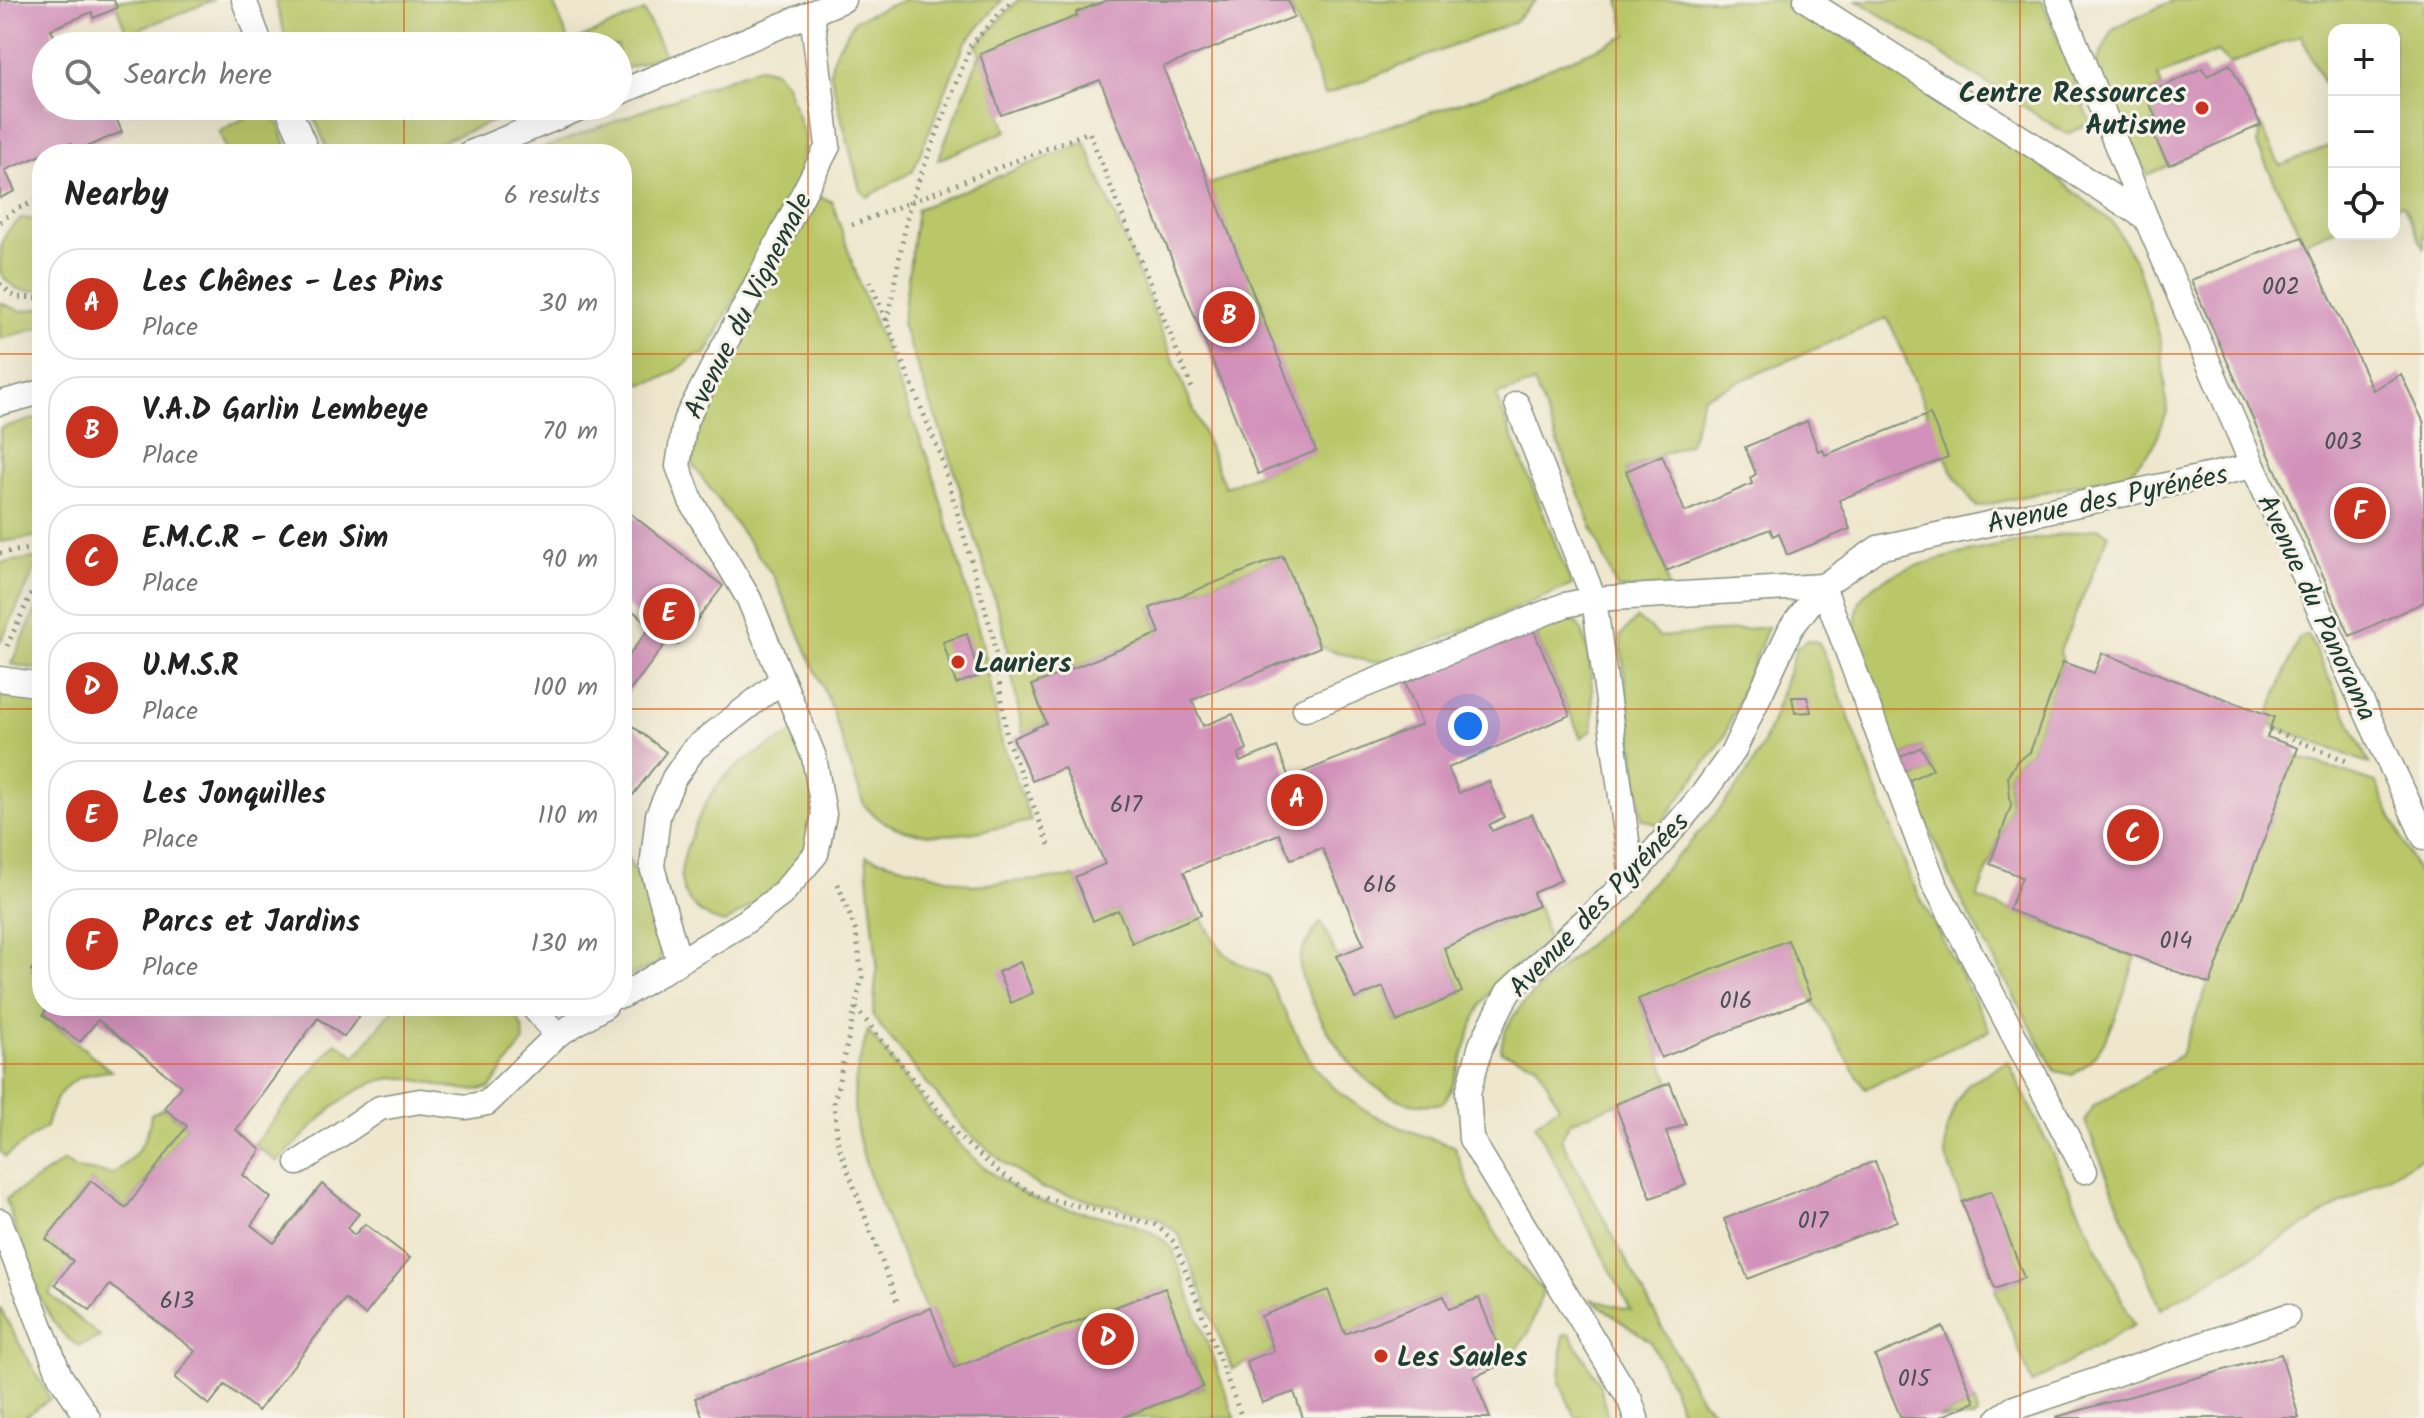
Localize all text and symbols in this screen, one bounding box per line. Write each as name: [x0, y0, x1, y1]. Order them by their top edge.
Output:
map controls: [2328, 24, 2400, 240]
button: +: [2328, 24, 2400, 96]
search box: [32, 32, 632, 120]
text: Search here: [124, 52, 272, 100]
icon: search: [60, 54, 104, 98]
place label: Centre Ressources Autisme: [1959, 72, 2186, 149]
button: −: [2328, 96, 2400, 168]
marker: Centre Ressources Autisme: [2193, 99, 2211, 117]
button: locate: [2328, 168, 2400, 240]
text: Nearby: [64, 169, 169, 223]
text: 6 results: [504, 175, 600, 217]
street label: Avenue du Vignemale: [673, 184, 826, 428]
text: Les Chênes - Les Pins: [142, 259, 443, 307]
house number: 002: [2262, 268, 2300, 307]
text: A: [84, 283, 100, 325]
text: 30 m: [539, 283, 598, 325]
pin: B: [1203, 287, 1255, 347]
text: Place: [142, 307, 198, 349]
text: V.A.D Garlin Lembeye: [142, 387, 428, 435]
text: B: [84, 411, 100, 453]
text: 70 m: [542, 411, 598, 453]
house number: 003: [2324, 423, 2362, 462]
text: Place: [142, 435, 198, 477]
street label: Avenue des Pyrénées: [1983, 453, 2232, 548]
pin: F: [2334, 483, 2386, 543]
street label: Avenue du Panorama: [2243, 487, 2388, 729]
text: E.M.C.R - Cen Sim: [142, 515, 388, 563]
text: C: [84, 539, 100, 581]
text: 90 m: [541, 539, 598, 581]
text: Place: [142, 563, 198, 605]
pin: E: [643, 584, 695, 644]
place label: Lauriers: [974, 642, 1071, 687]
text: U.M.S.R: [142, 643, 238, 691]
marker: Lauriers: [949, 653, 967, 671]
text: D: [83, 667, 101, 709]
text: 100 m: [533, 667, 598, 709]
text: Place: [142, 691, 198, 733]
your location: [1448, 706, 1488, 746]
pin: A: [1271, 770, 1323, 830]
text: Les Jonquilles: [142, 771, 326, 819]
house number: 617: [1110, 786, 1143, 825]
text: E: [85, 795, 99, 837]
text: 110 m: [538, 795, 598, 837]
street label: Avenue des Pyrénées: [1499, 802, 1701, 1009]
pin: C: [2107, 805, 2159, 865]
text: Place: [142, 819, 198, 861]
house number: 616: [1363, 866, 1397, 905]
text: Parcs et Jardins: [142, 899, 360, 947]
house number: 014: [2160, 922, 2192, 961]
text: F: [85, 923, 99, 965]
text: 130 m: [531, 923, 598, 965]
text: Place: [142, 947, 198, 989]
house number: 016: [1720, 982, 1752, 1021]
house number: 017: [1798, 1202, 1829, 1241]
house number: 613: [160, 1282, 194, 1321]
pin: D: [1082, 1309, 1134, 1369]
place label: Les Saules: [1397, 1336, 1527, 1381]
marker: Les Saules: [1372, 1347, 1390, 1365]
house number: 015: [1898, 1360, 1932, 1399]

